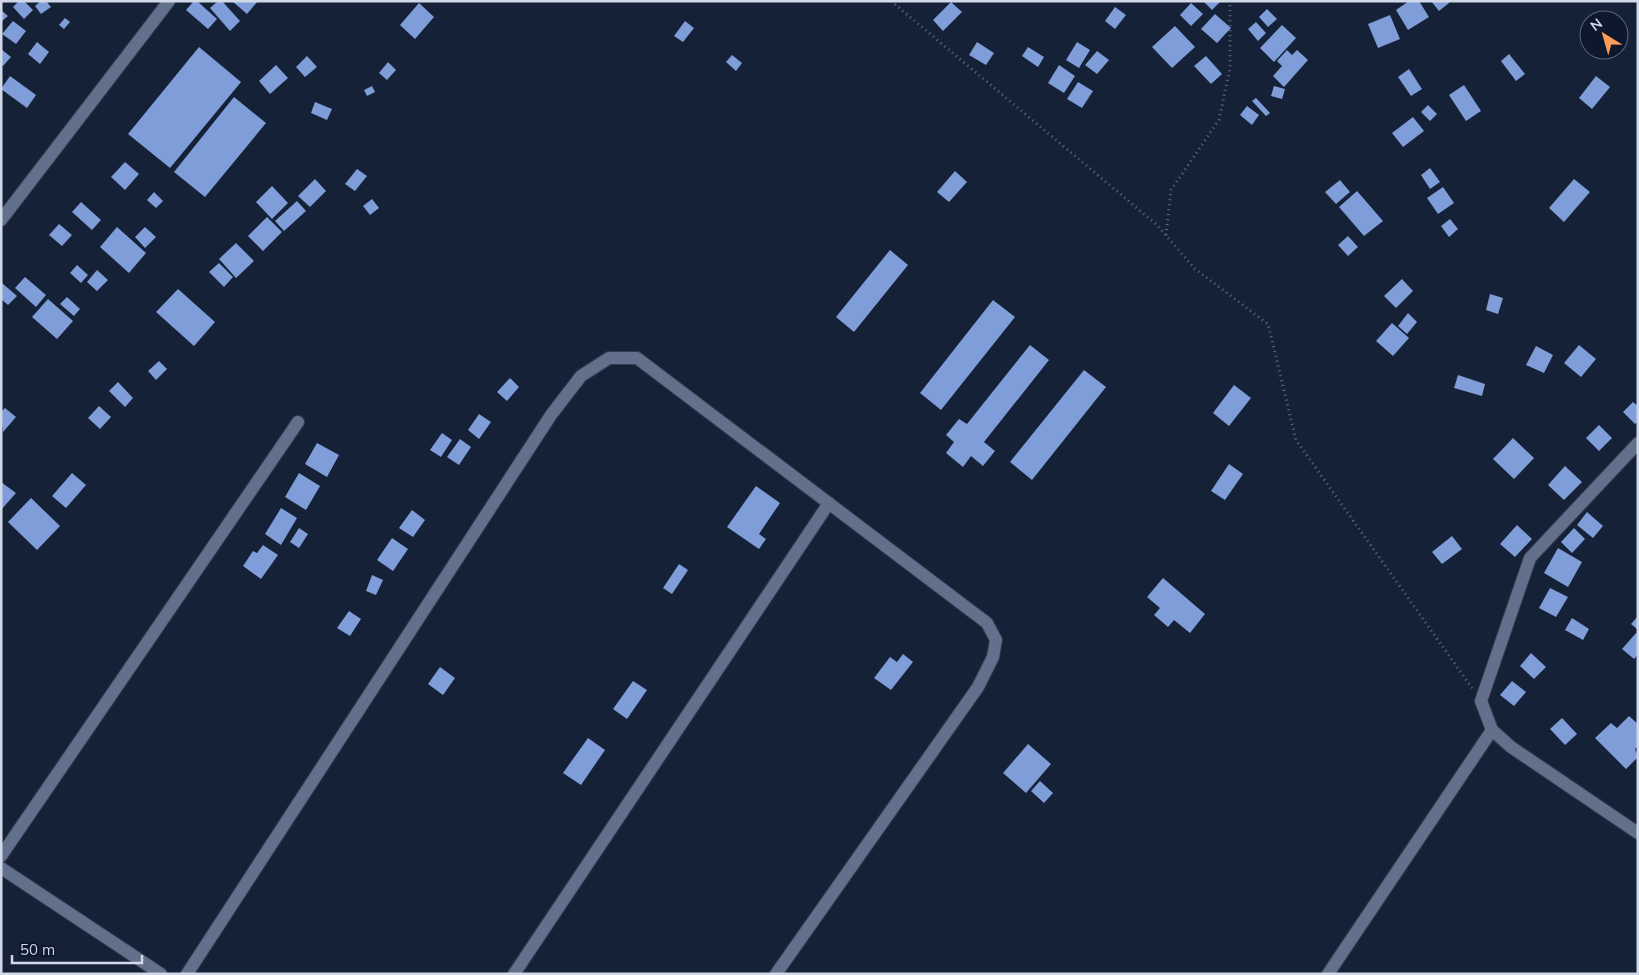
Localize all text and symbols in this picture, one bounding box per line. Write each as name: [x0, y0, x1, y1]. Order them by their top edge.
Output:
north arrow: [1579, 10, 1629, 60]
text: N: [1587, 14, 1606, 35]
scale bar: [12, 932, 142, 964]
text: 50 m: [20, 940, 55, 959]

